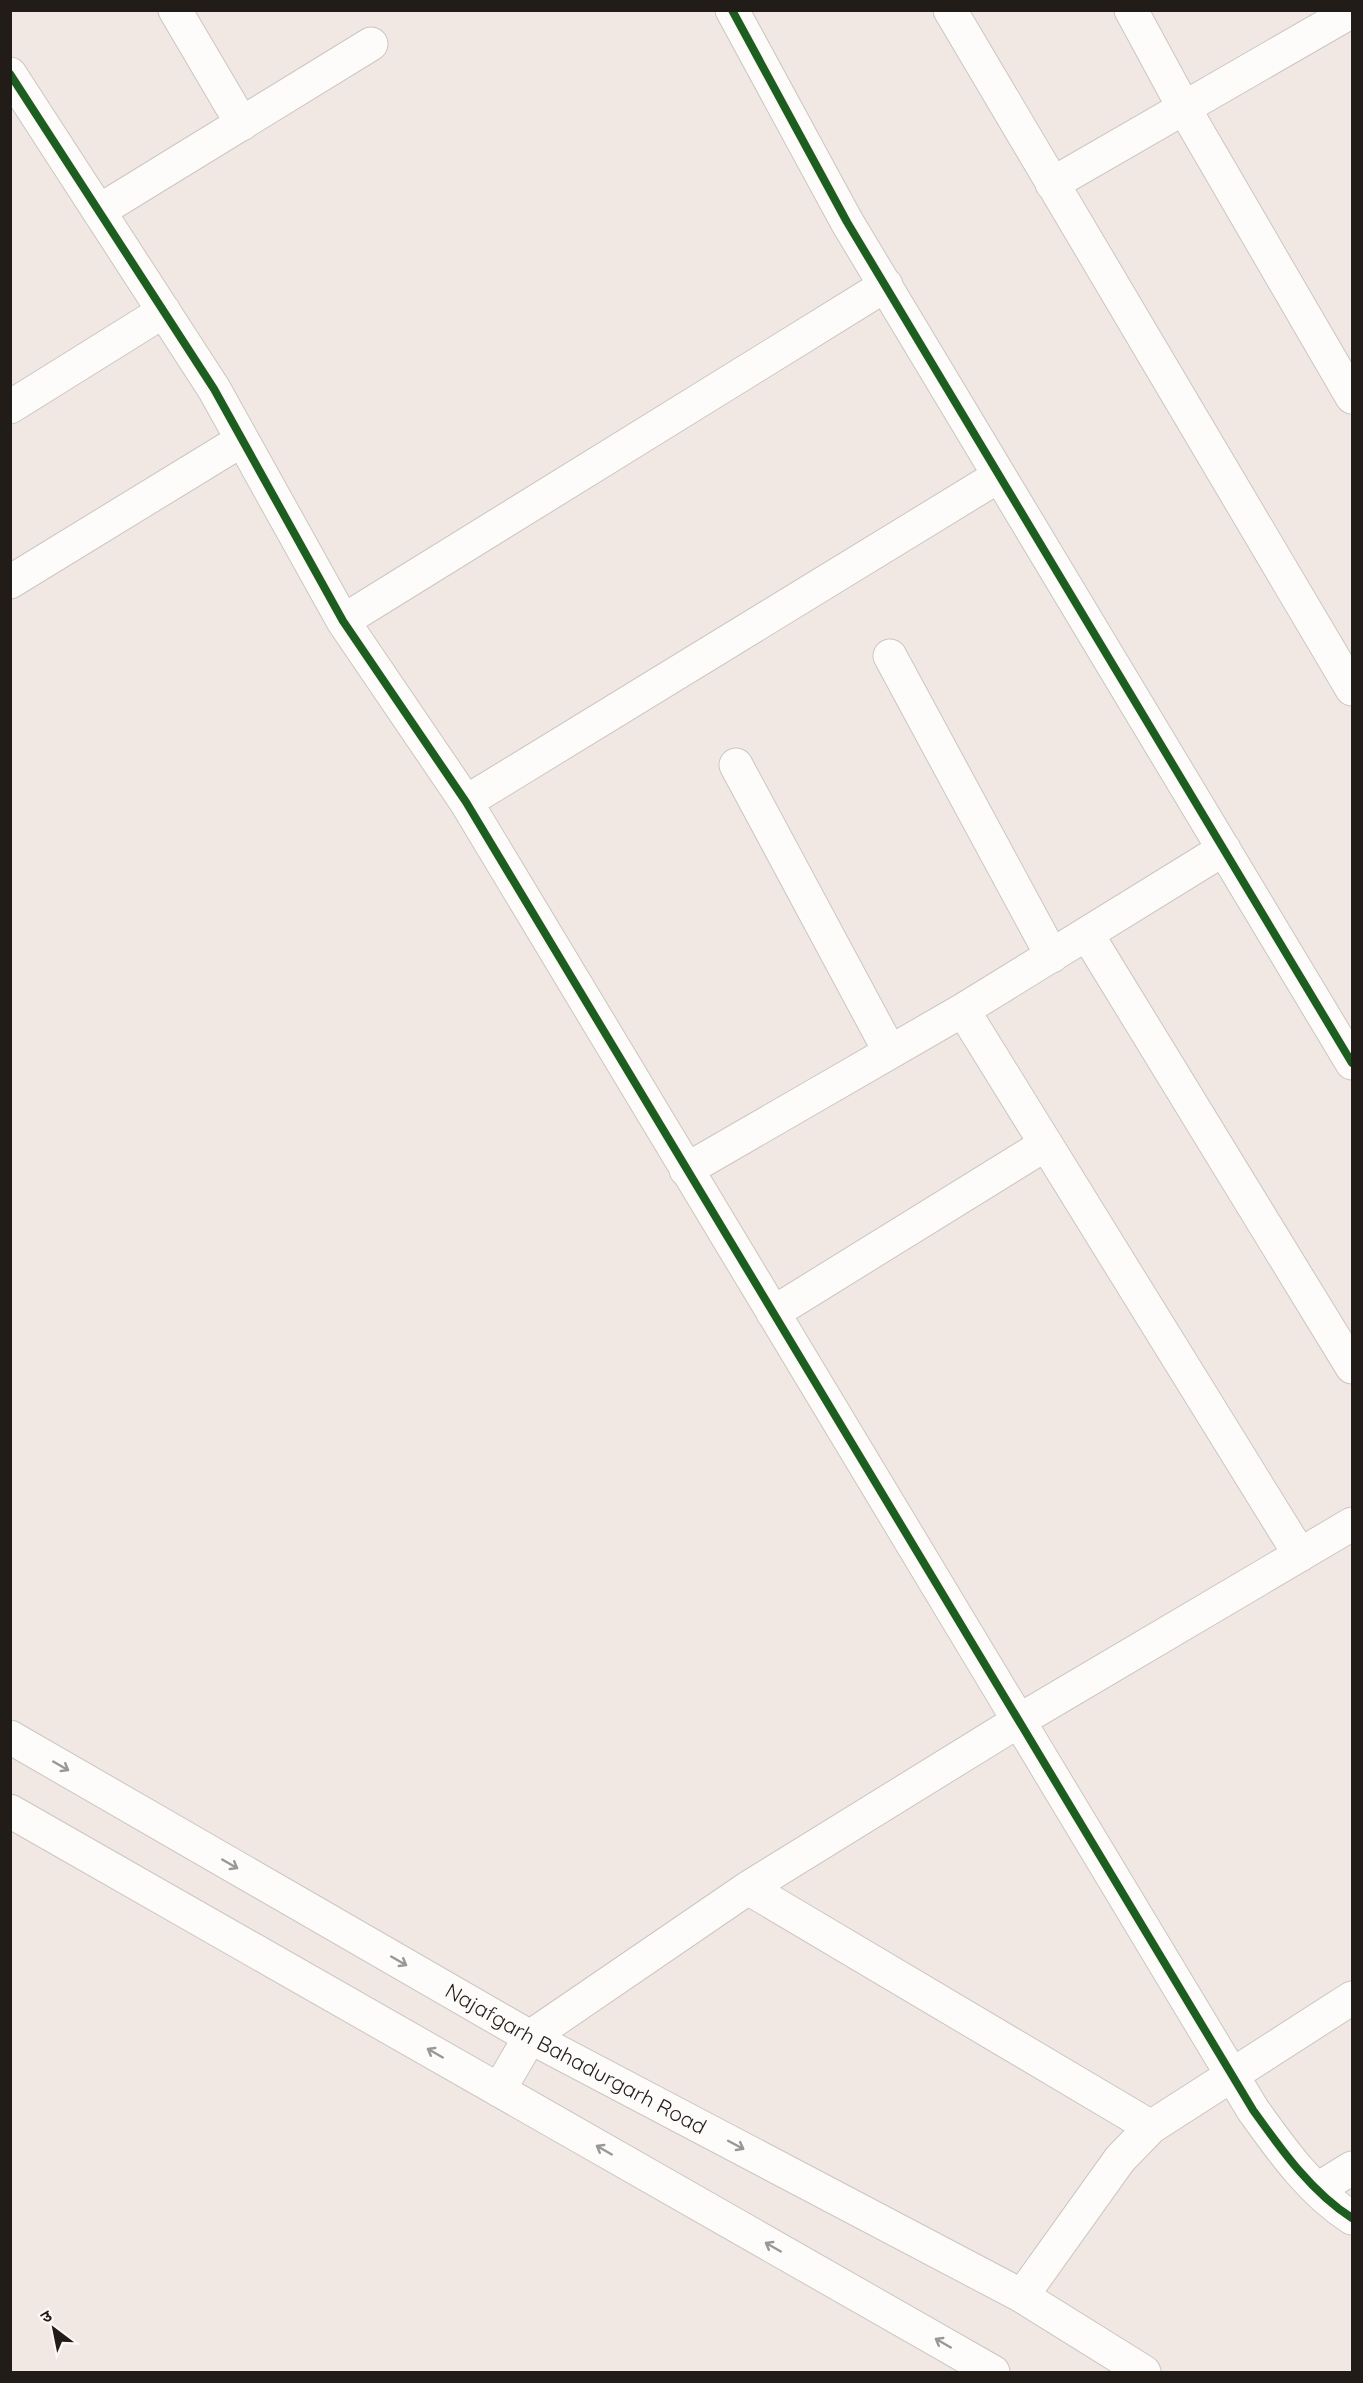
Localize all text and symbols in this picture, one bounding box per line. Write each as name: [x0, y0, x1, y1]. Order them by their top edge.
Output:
one-way arrow: [52, 1761, 69, 1773]
one-way arrow: [221, 1858, 238, 1870]
one-way arrow: [390, 1956, 407, 1968]
street label: Najafgarh Bahadurgarh Road: [441, 1977, 711, 2139]
one-way arrow: [427, 2047, 444, 2059]
one-way arrow: [727, 2139, 744, 2151]
one-way arrow: [596, 2144, 613, 2156]
one-way arrow: [765, 2240, 782, 2252]
north arrow: [24, 2299, 84, 2359]
text: उ: [37, 2305, 56, 2327]
one-way arrow: [935, 2337, 952, 2349]

